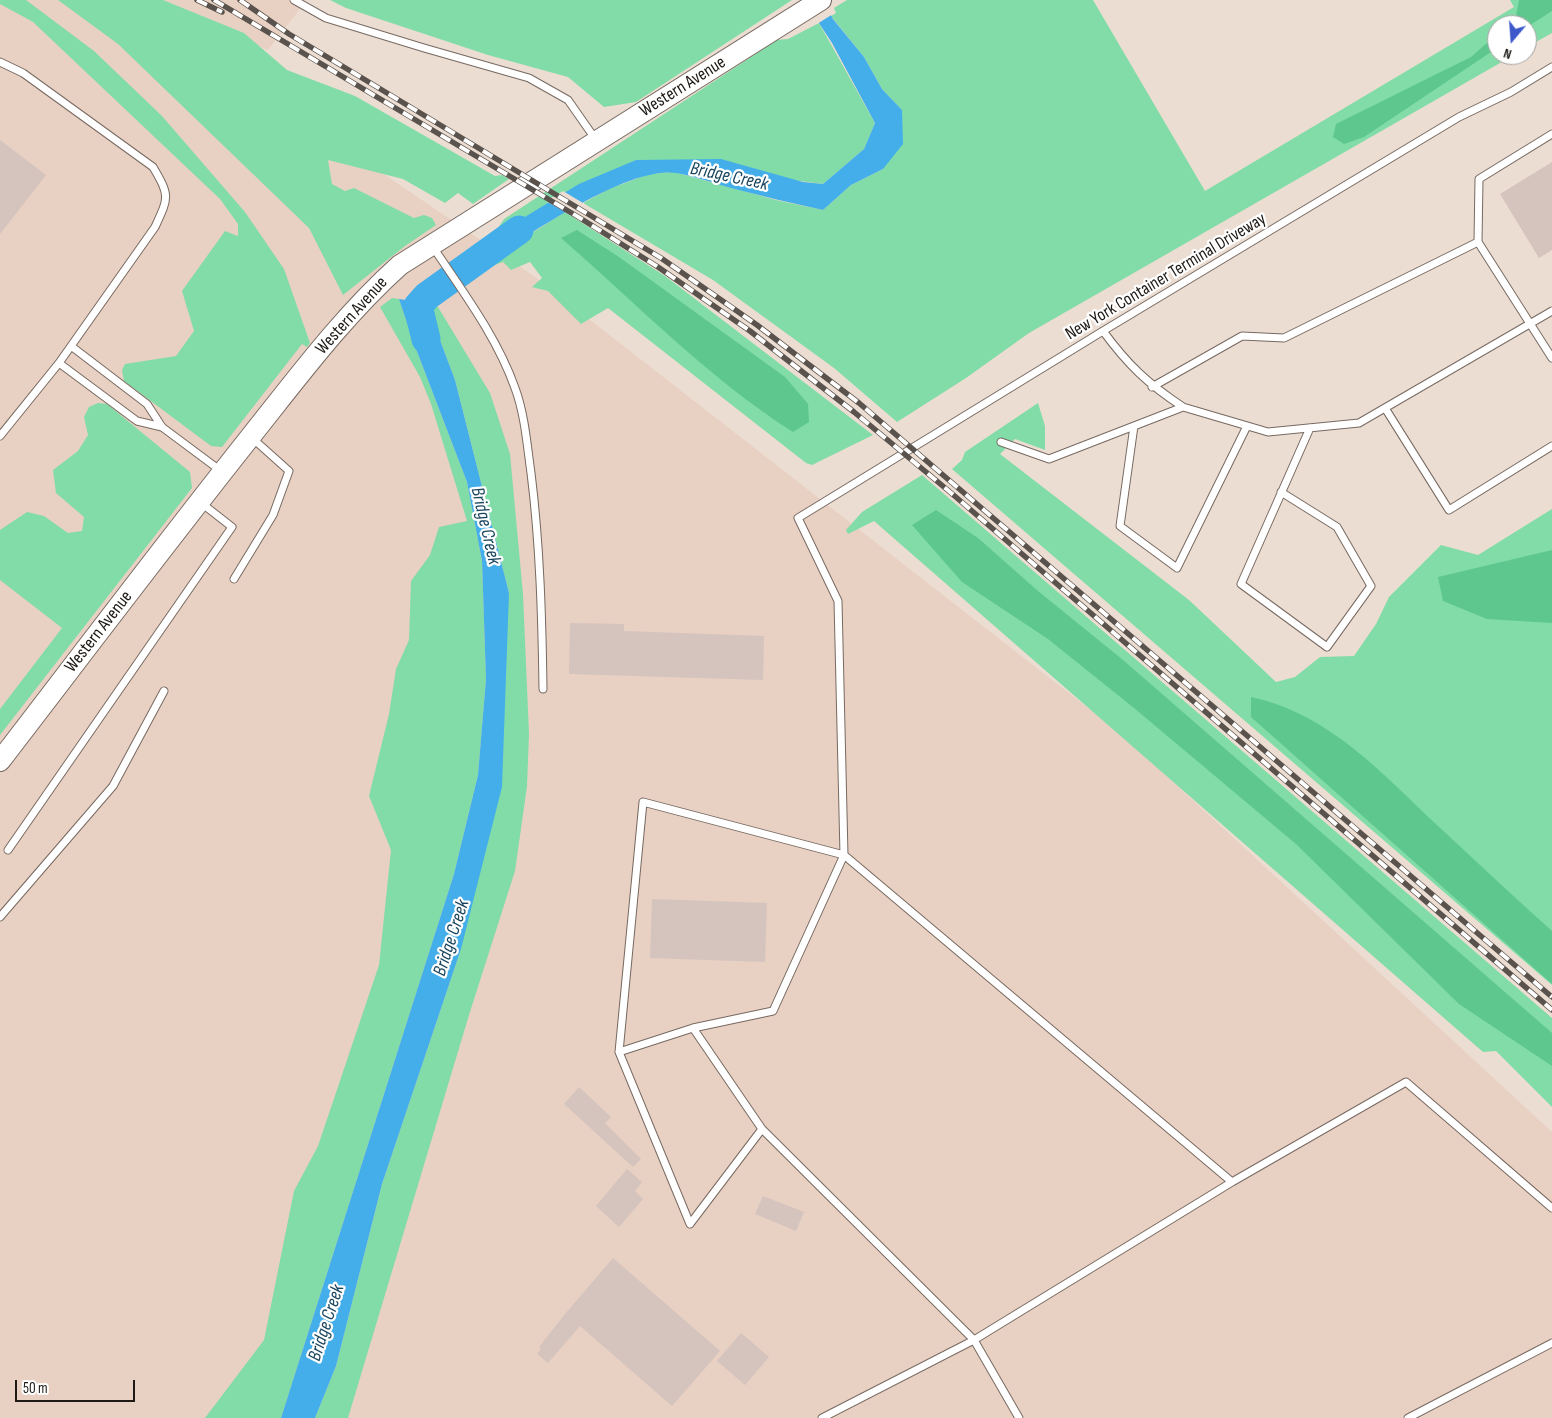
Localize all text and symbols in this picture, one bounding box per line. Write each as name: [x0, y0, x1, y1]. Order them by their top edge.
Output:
north arrow: [1487, 15, 1537, 65]
text: N: [1501, 45, 1514, 63]
street label: Western Avenue: [636, 52, 730, 122]
water label: Bridge Creek: [688, 158, 770, 196]
street label: New York Container Terminal Driveway: [1062, 208, 1270, 346]
street label: Western Avenue: [311, 273, 393, 359]
water label: Bridge Creek: [465, 485, 505, 567]
street label: Western Avenue: [60, 587, 138, 677]
water label: Bridge Creek: [429, 897, 475, 979]
water label: Bridge Creek: [304, 1282, 350, 1364]
scale bar: [18, 1370, 138, 1402]
text: 50 m: [23, 1379, 48, 1398]

